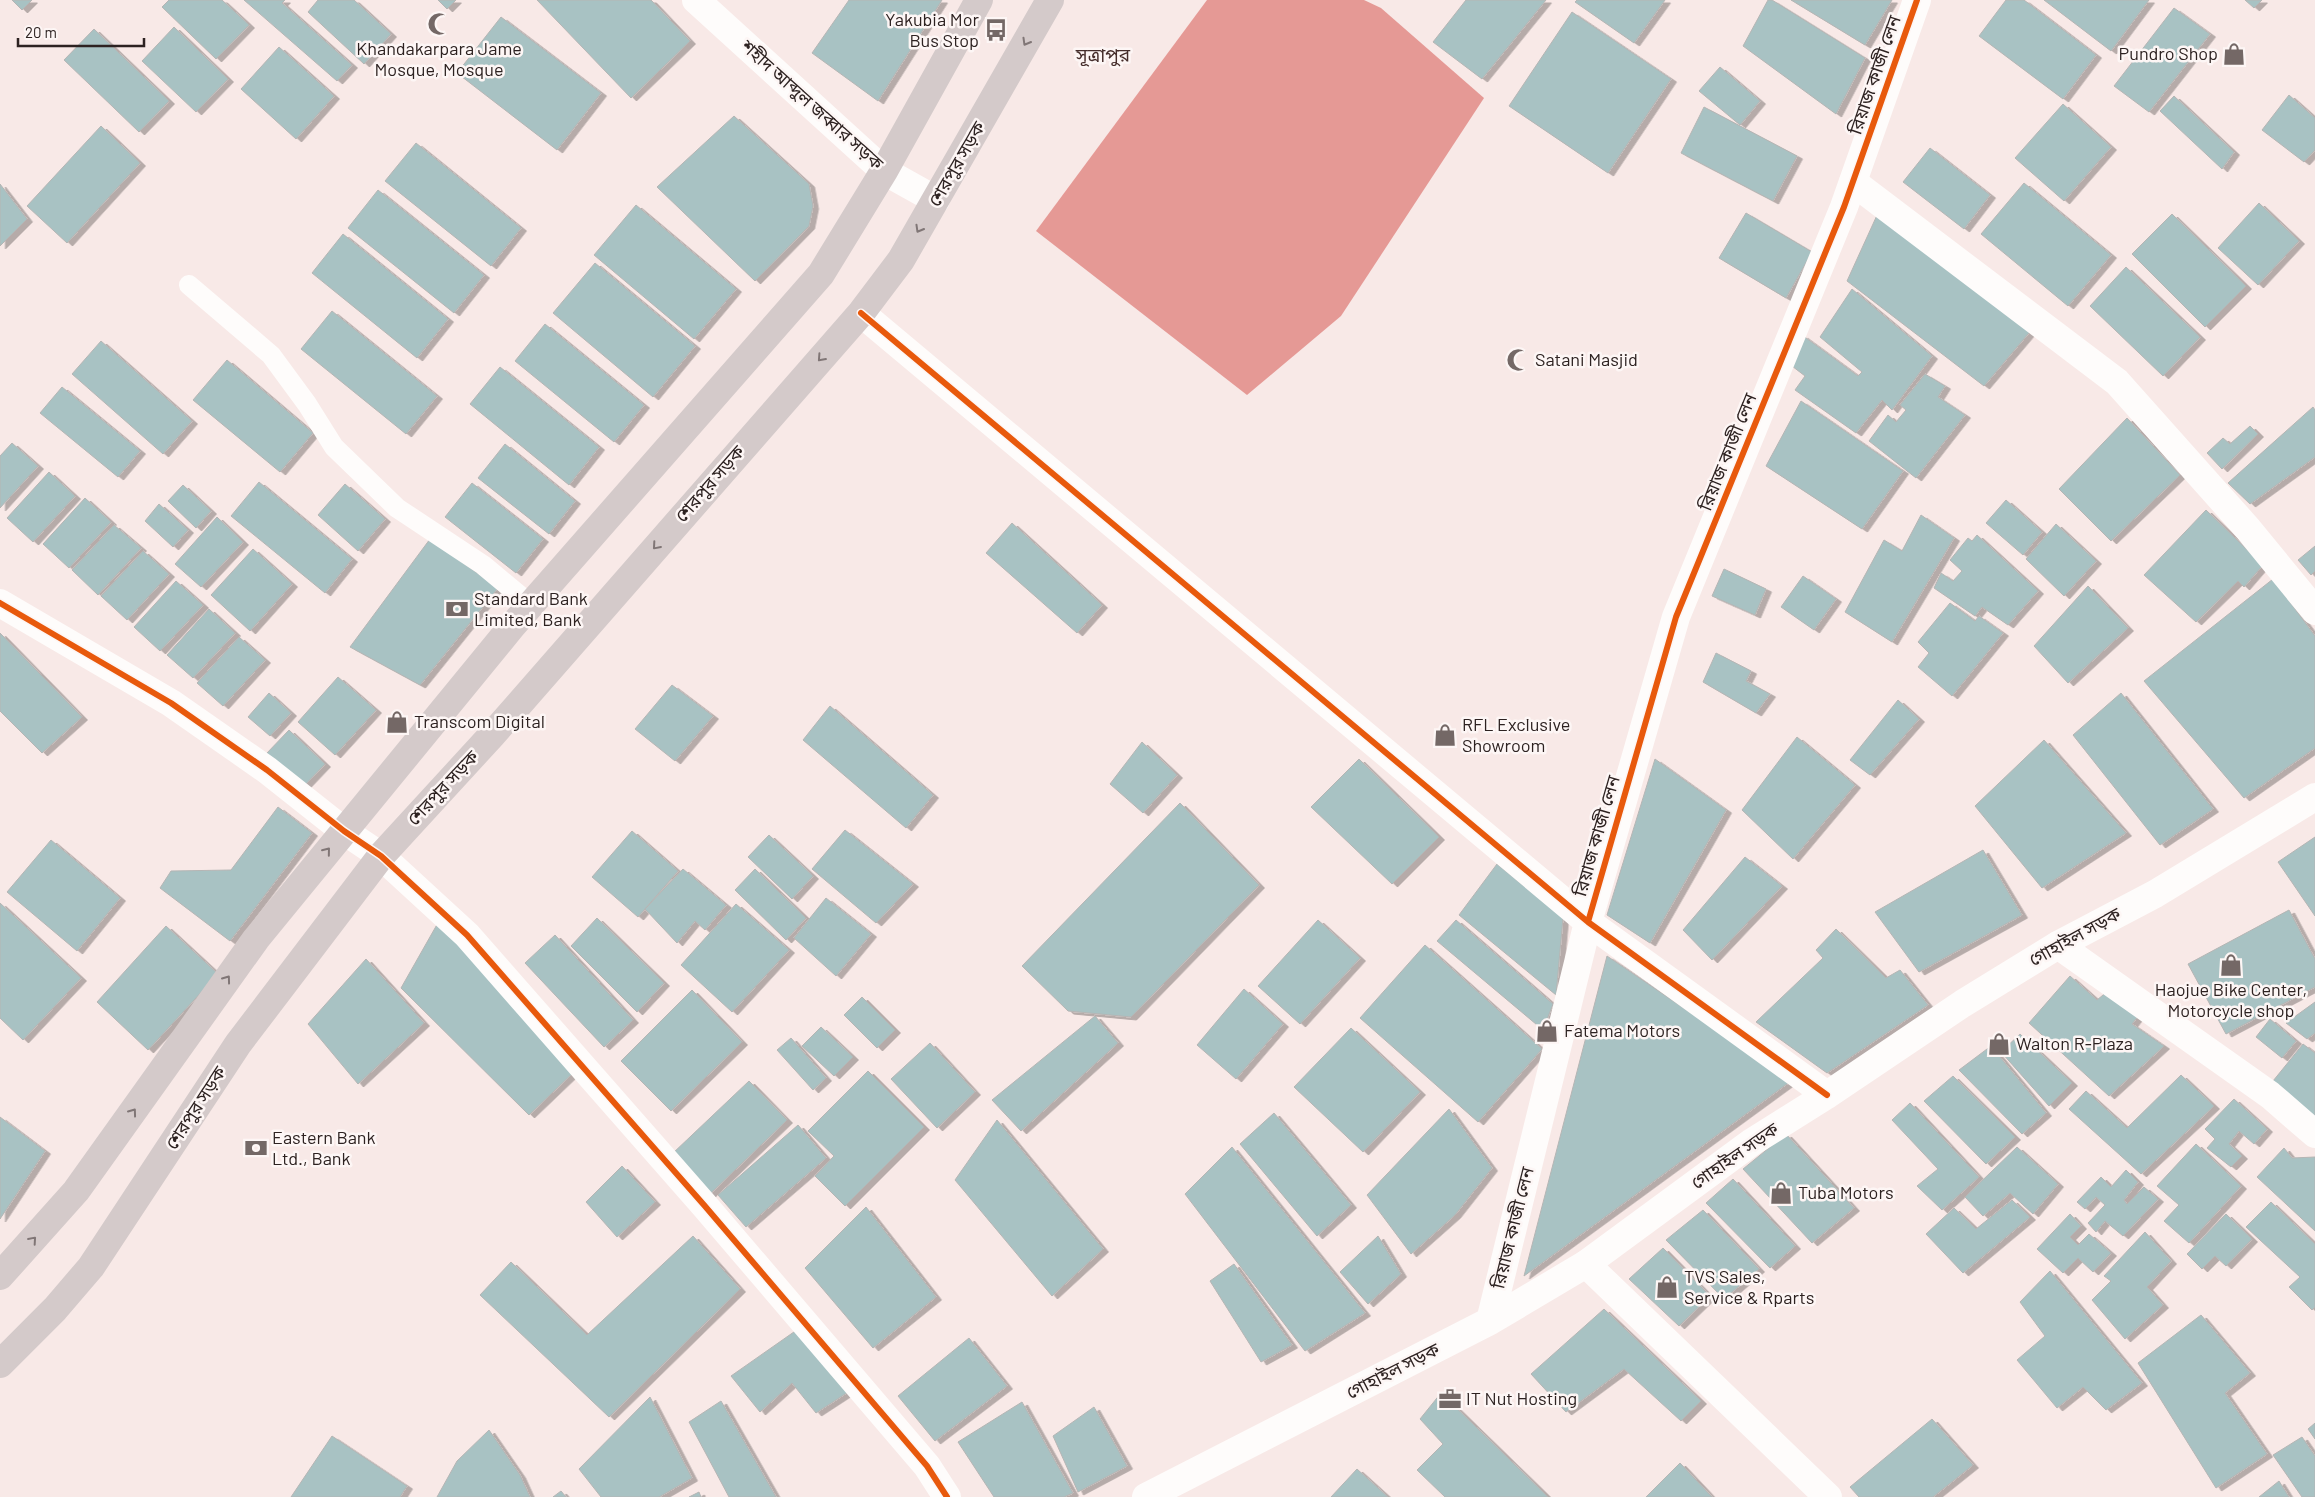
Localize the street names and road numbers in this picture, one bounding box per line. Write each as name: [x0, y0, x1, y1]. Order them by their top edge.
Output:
street label: রিয়াজ কাজী লেন: [1843, 11, 1905, 138]
street label: শহীদ আব্দুল জব্বার সড়ক: [736, 34, 889, 174]
street label: শেরপুর সড়ক: [923, 117, 990, 210]
street label: রিয়াজ কাজী লেন: [1693, 389, 1761, 514]
street label: শেরপুর সড়ক: [670, 440, 750, 527]
street label: শেরপুর সড়ক: [402, 745, 484, 830]
street label: রিয়াজ কাজী লেন: [1568, 772, 1624, 900]
street label: গোহাইল সড়ক: [2025, 902, 2125, 970]
street label: শেরপুর সড়ক: [160, 1061, 231, 1154]
street label: গোহাইল সড়ক: [1687, 1117, 1783, 1193]
street label: রিয়াজ কাজী লেন: [1486, 1164, 1538, 1292]
street label: গোহাইল সড়ক: [1342, 1337, 1443, 1403]

